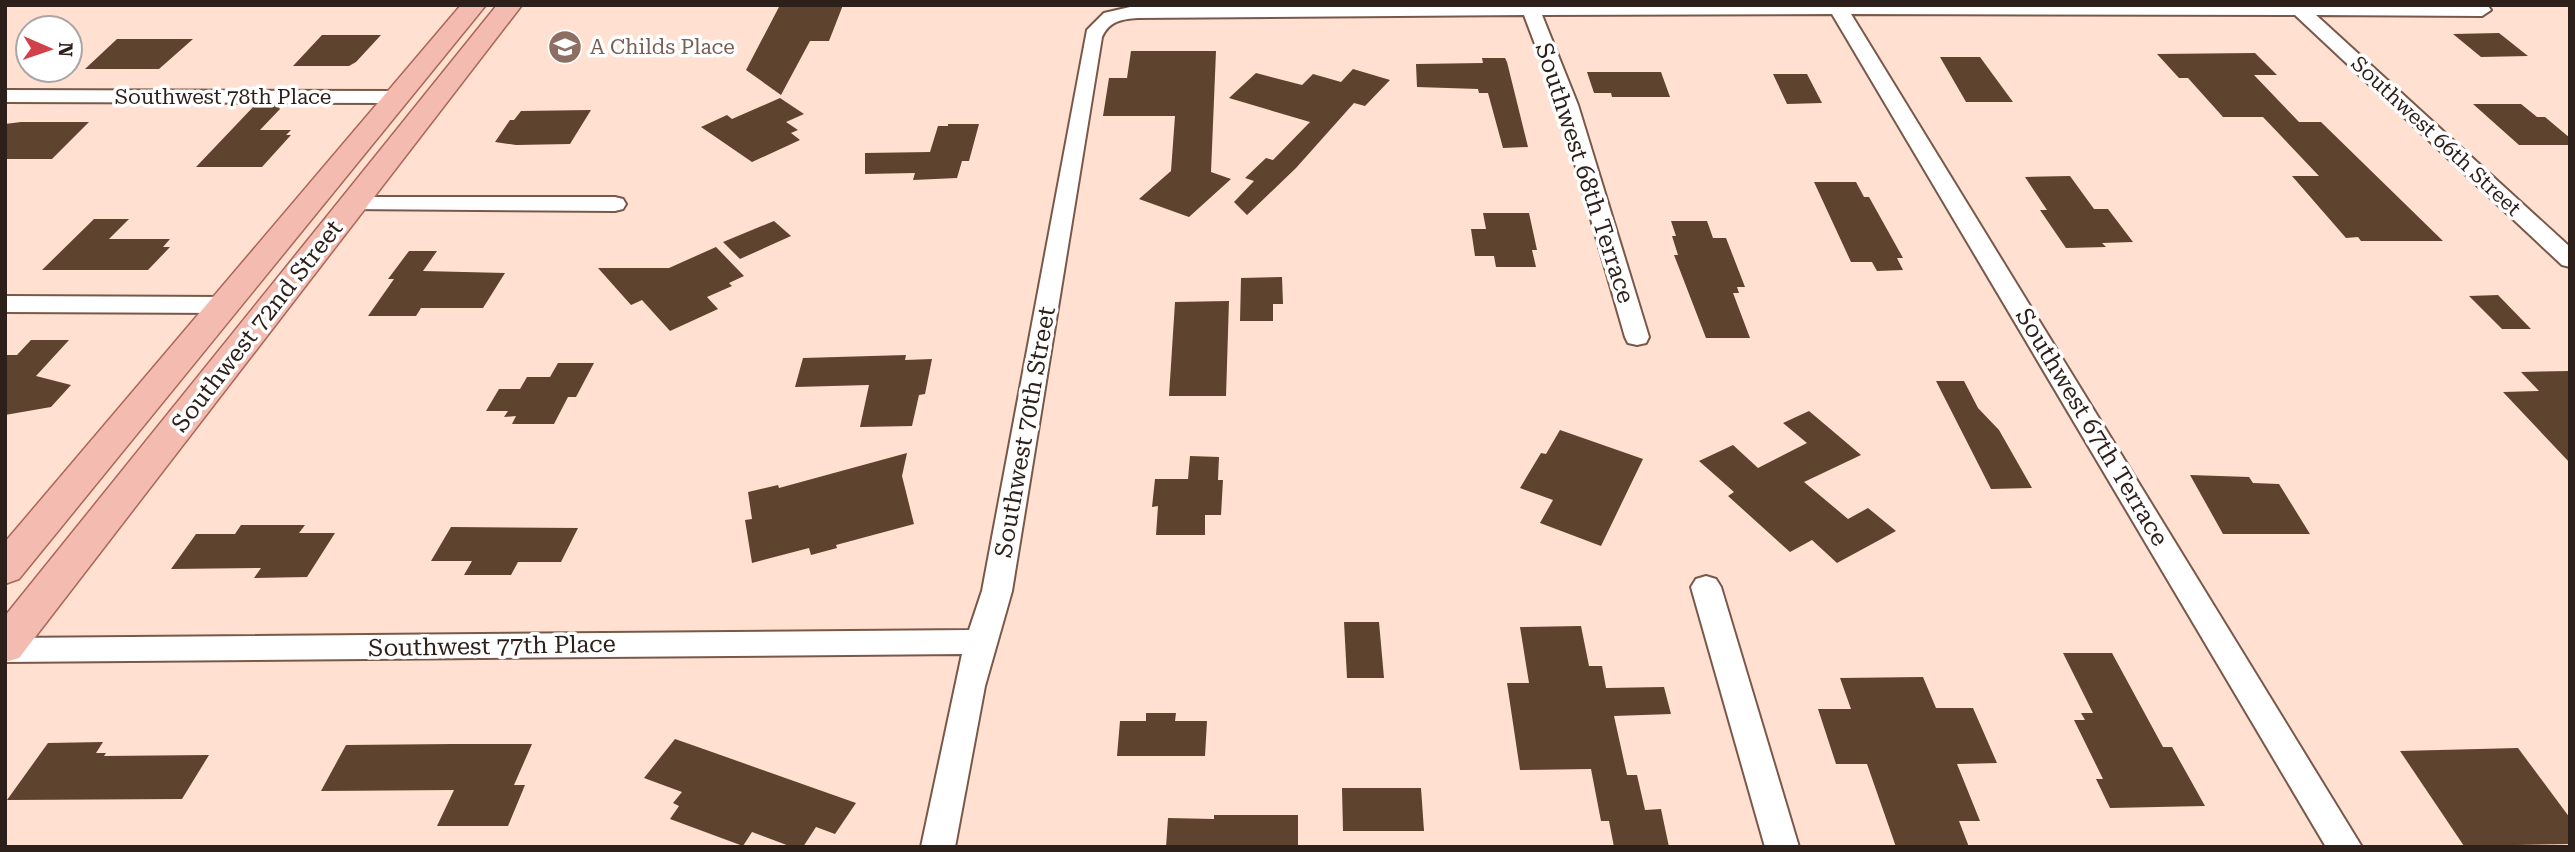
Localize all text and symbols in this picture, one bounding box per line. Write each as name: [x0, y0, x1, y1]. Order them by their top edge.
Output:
north arrow: [14, 14, 84, 84]
school or university icon: A Childs Place: [546, 28, 584, 66]
place label: A Childs Place: [590, 35, 735, 59]
street label: Southwest 68th Terrace: [1530, 39, 1640, 307]
text: N: [54, 42, 77, 58]
street label: Southwest 66th Street: [2346, 51, 2526, 221]
street label: Southwest 78th Place: [115, 85, 331, 109]
street label: Southwest 72nd Street: [166, 215, 348, 437]
street label: Southwest 67th Terrace: [2010, 303, 2174, 551]
street label: Southwest 70th Street: [989, 304, 1061, 560]
street label: Southwest 77th Place: [368, 630, 616, 662]

